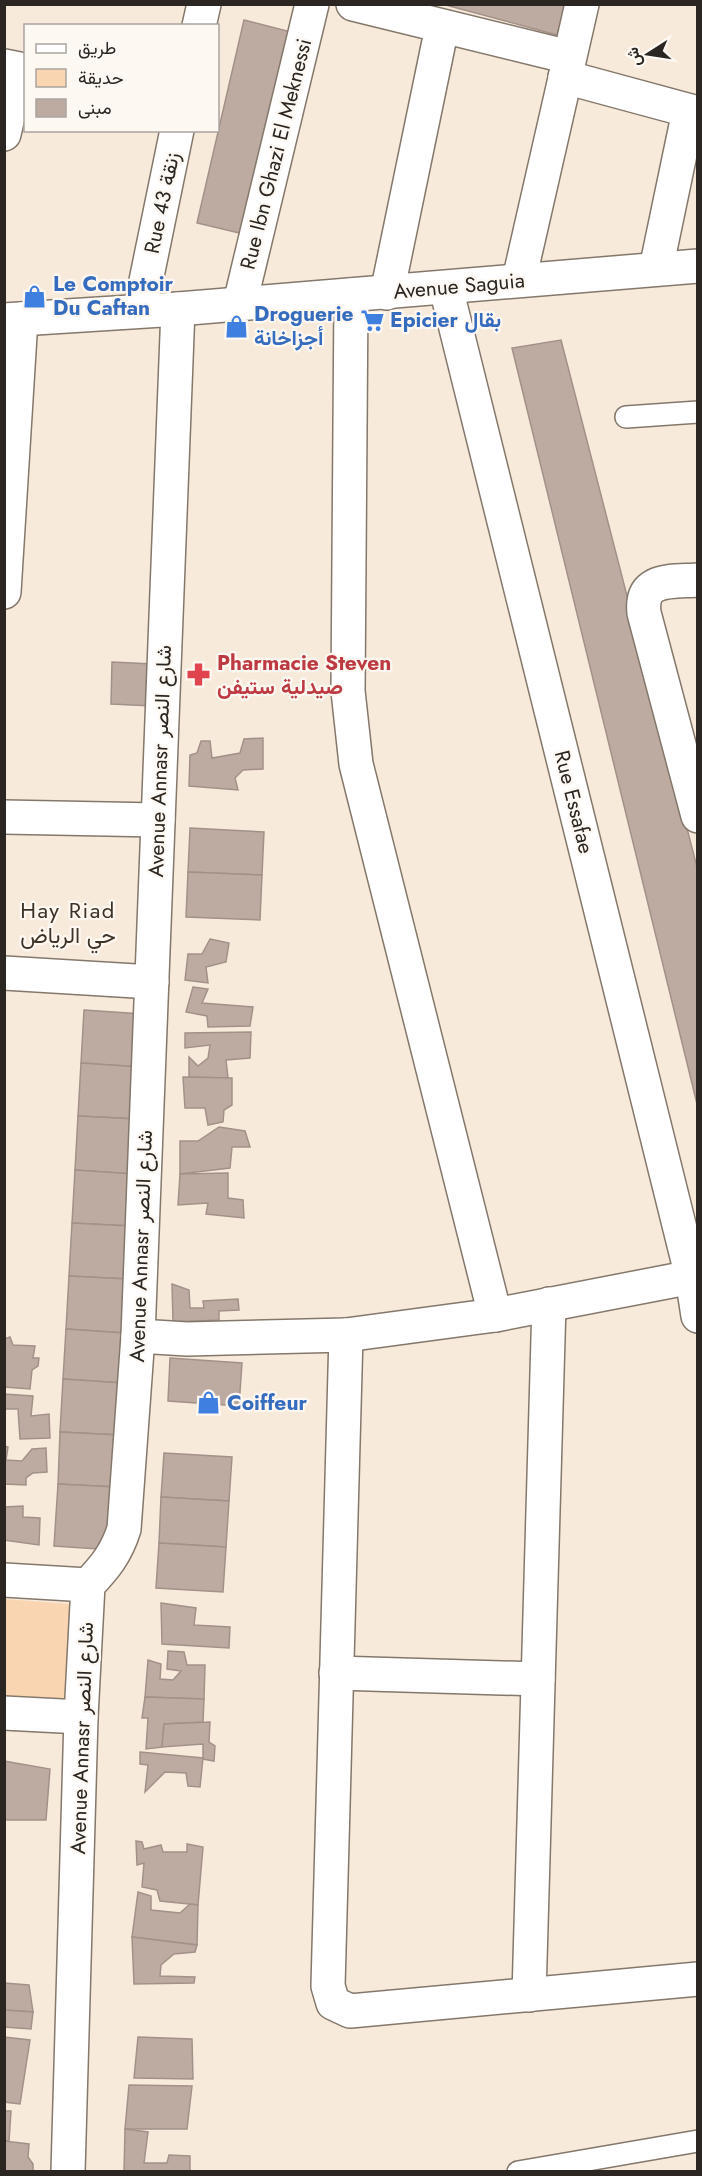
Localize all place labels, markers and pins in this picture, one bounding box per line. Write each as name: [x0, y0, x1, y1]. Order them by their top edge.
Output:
place label: Le Comptoir Du Caftan: [53, 269, 174, 323]
shop icon: Le Comptoir Du Caftan: [22, 283, 48, 309]
place label: Droguerie أجزاخانة: [254, 299, 353, 353]
place label: Epicier بقال: [390, 305, 501, 335]
supermarket icon: Epicier بقال: [359, 307, 385, 333]
shop icon: Droguerie أجزاخانة: [223, 313, 249, 339]
place label: Pharmacie Steven صيدلية ستيفن: [217, 648, 391, 702]
pharmacy icon: Pharmacie Steven صيدلية ستيفن: [186, 662, 212, 688]
place label: Coiffeur: [227, 1388, 307, 1418]
shop icon: Coiffeur: [196, 1390, 222, 1416]

